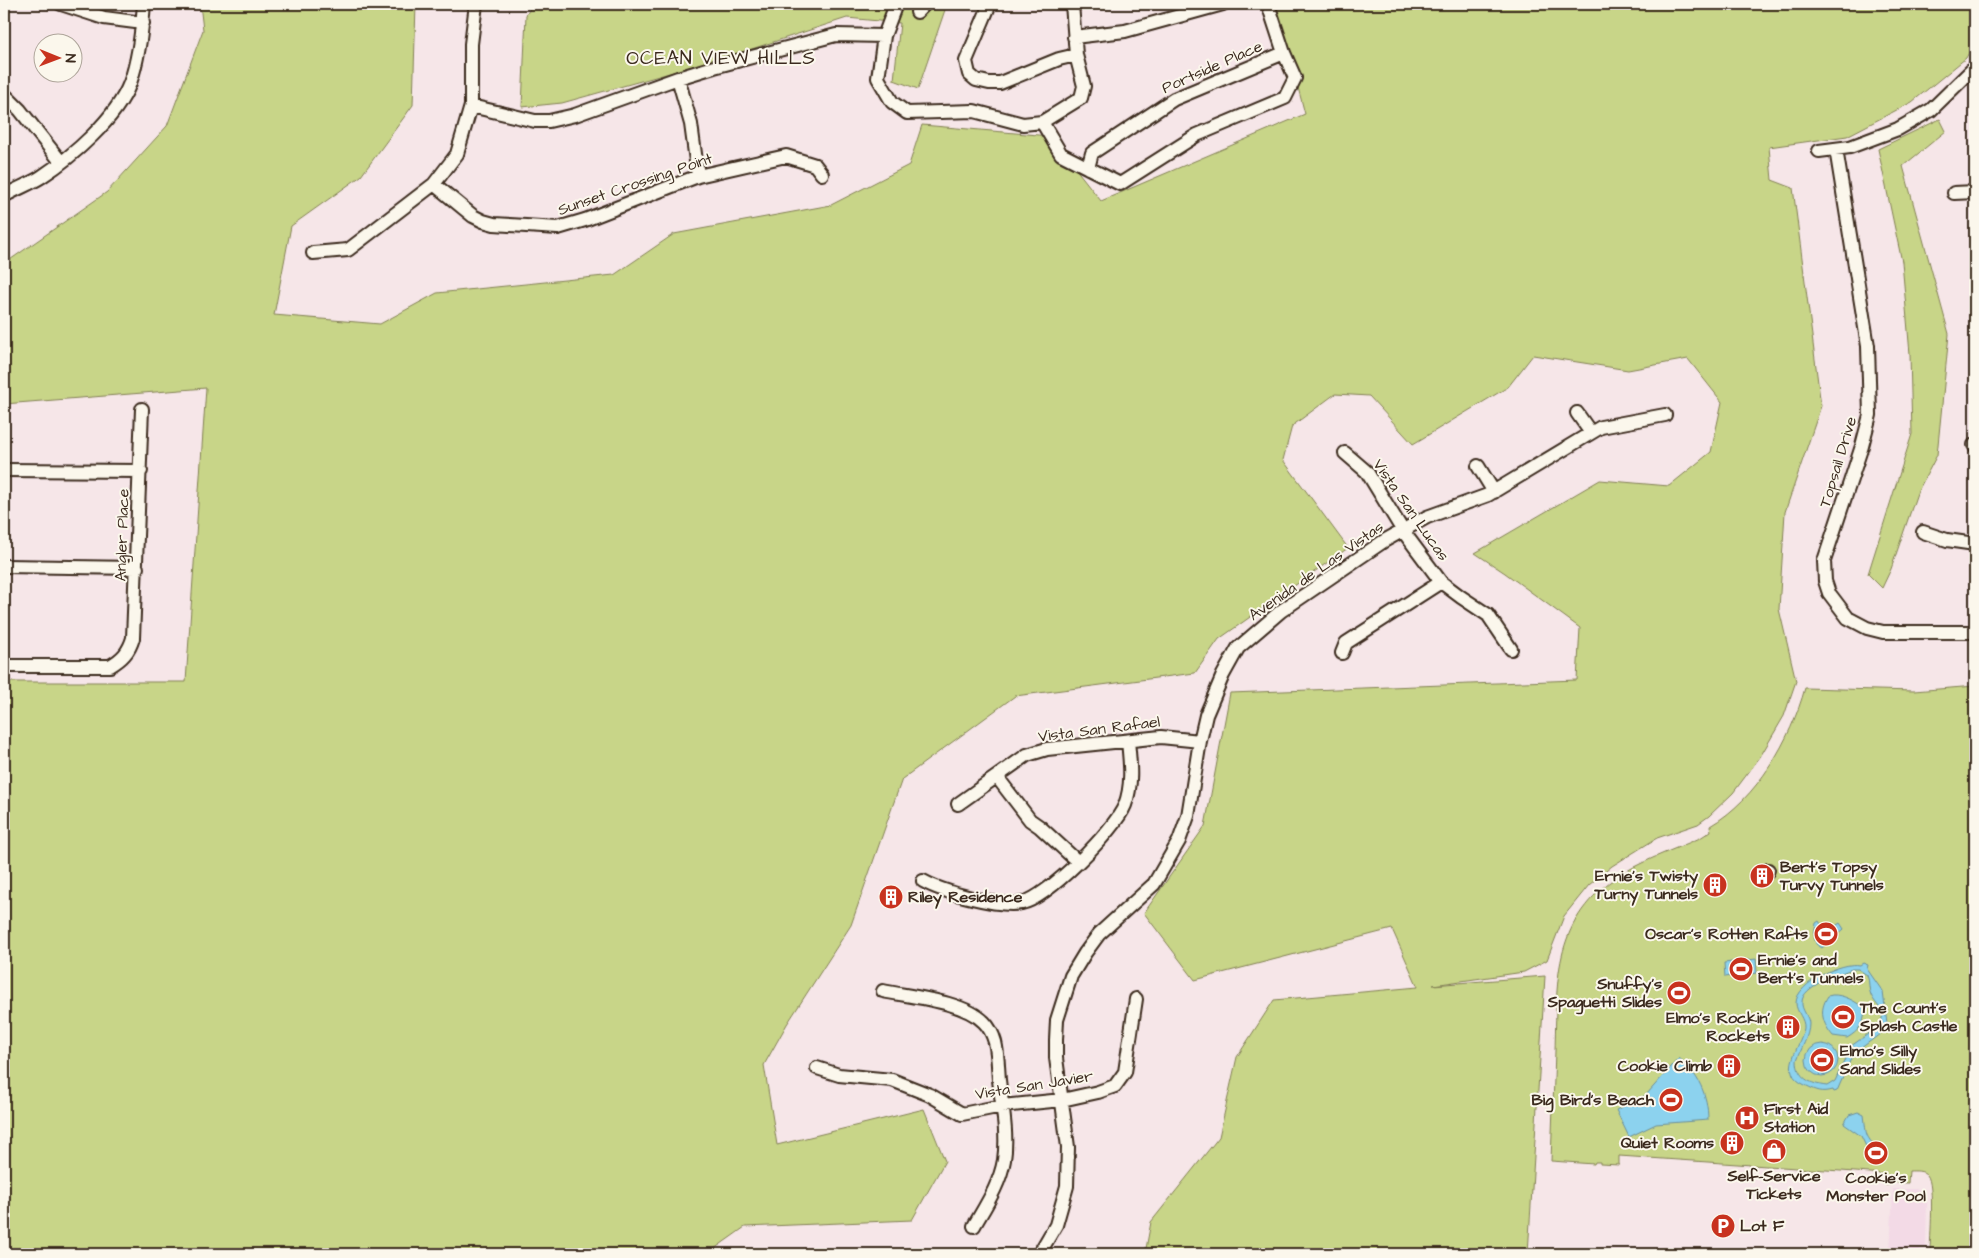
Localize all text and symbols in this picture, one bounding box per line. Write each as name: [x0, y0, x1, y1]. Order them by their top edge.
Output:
north arrow: [32, 32, 82, 82]
street label: Portside Place: [1158, 35, 1266, 99]
district label: OCEAN VIEW HILLS: [626, 45, 816, 72]
text: N: [60, 54, 80, 63]
street label: Sunset Crossing Point: [555, 147, 716, 222]
street label: Topsail Drive: [1814, 414, 1862, 510]
street label: Vista San Lucas: [1368, 455, 1454, 565]
street label: Angler Place: [109, 488, 136, 582]
street label: Avenida de Las Vistas: [1244, 516, 1388, 626]
street label: Vista San Rafael: [1037, 711, 1161, 747]
place label: Bert's Topsy Turvy Tunnels: [1779, 856, 1884, 897]
building icon: Bert's Topsy Turvy Tunnels: [1749, 863, 1775, 889]
place label: Ernie's Twisty Turny Tunnels: [1594, 865, 1698, 906]
building icon: Ernie's Twisty Turny Tunnels: [1702, 872, 1728, 898]
building icon: Riley Residence: [878, 884, 904, 910]
place label: Riley Residence: [908, 886, 1023, 909]
sports icon: Oscar's Rotten Rafts: [1813, 921, 1839, 947]
place label: Oscar's Rotten Rafts: [1645, 923, 1808, 945]
place label: Ernie's and Bert's Tunnels: [1758, 949, 1864, 989]
sports icon: Ernie's and Bert's Tunnels: [1728, 956, 1754, 982]
place label: Snuffy's Spaguetti Slides: [1547, 973, 1662, 1015]
sports icon: Snuffy's Spaguetti Slides: [1666, 980, 1692, 1006]
place label: The Count's Splash Castle: [1859, 997, 1958, 1037]
sports icon: The Count's Splash Castle: [1830, 1004, 1856, 1030]
place label: Elmo's Rockin' Rockets: [1666, 1007, 1770, 1047]
building icon: Elmo's Rockin' Rockets: [1775, 1014, 1801, 1040]
place label: Elmo's Silly Sand Slides: [1839, 1040, 1921, 1080]
sports icon: Elmo's Silly Sand Slides: [1809, 1047, 1835, 1073]
building icon: Cookie Climb: [1716, 1053, 1742, 1079]
place label: Cookie Climb: [1618, 1055, 1712, 1077]
street label: Vista San Javier: [973, 1065, 1095, 1105]
sports icon: Big Bird's Beach: [1658, 1087, 1684, 1113]
place label: Big Bird's Beach: [1531, 1089, 1655, 1113]
place label: First Aid Station: [1763, 1098, 1829, 1138]
hospital icon: First Aid Station: [1734, 1105, 1760, 1131]
building icon: Quiet Rooms: [1719, 1130, 1745, 1156]
place label: Quiet Rooms: [1621, 1132, 1714, 1154]
shop icon: Self-Service Tickets: [1761, 1138, 1787, 1164]
sports icon: Cookie's Monster Pool: [1863, 1140, 1889, 1166]
place label: Self-Service Tickets: [1726, 1165, 1821, 1205]
place label: Cookie's Monster Pool: [1826, 1167, 1926, 1207]
parking icon: Lot F: [1710, 1213, 1736, 1239]
place label: Lot F: [1740, 1215, 1785, 1237]

